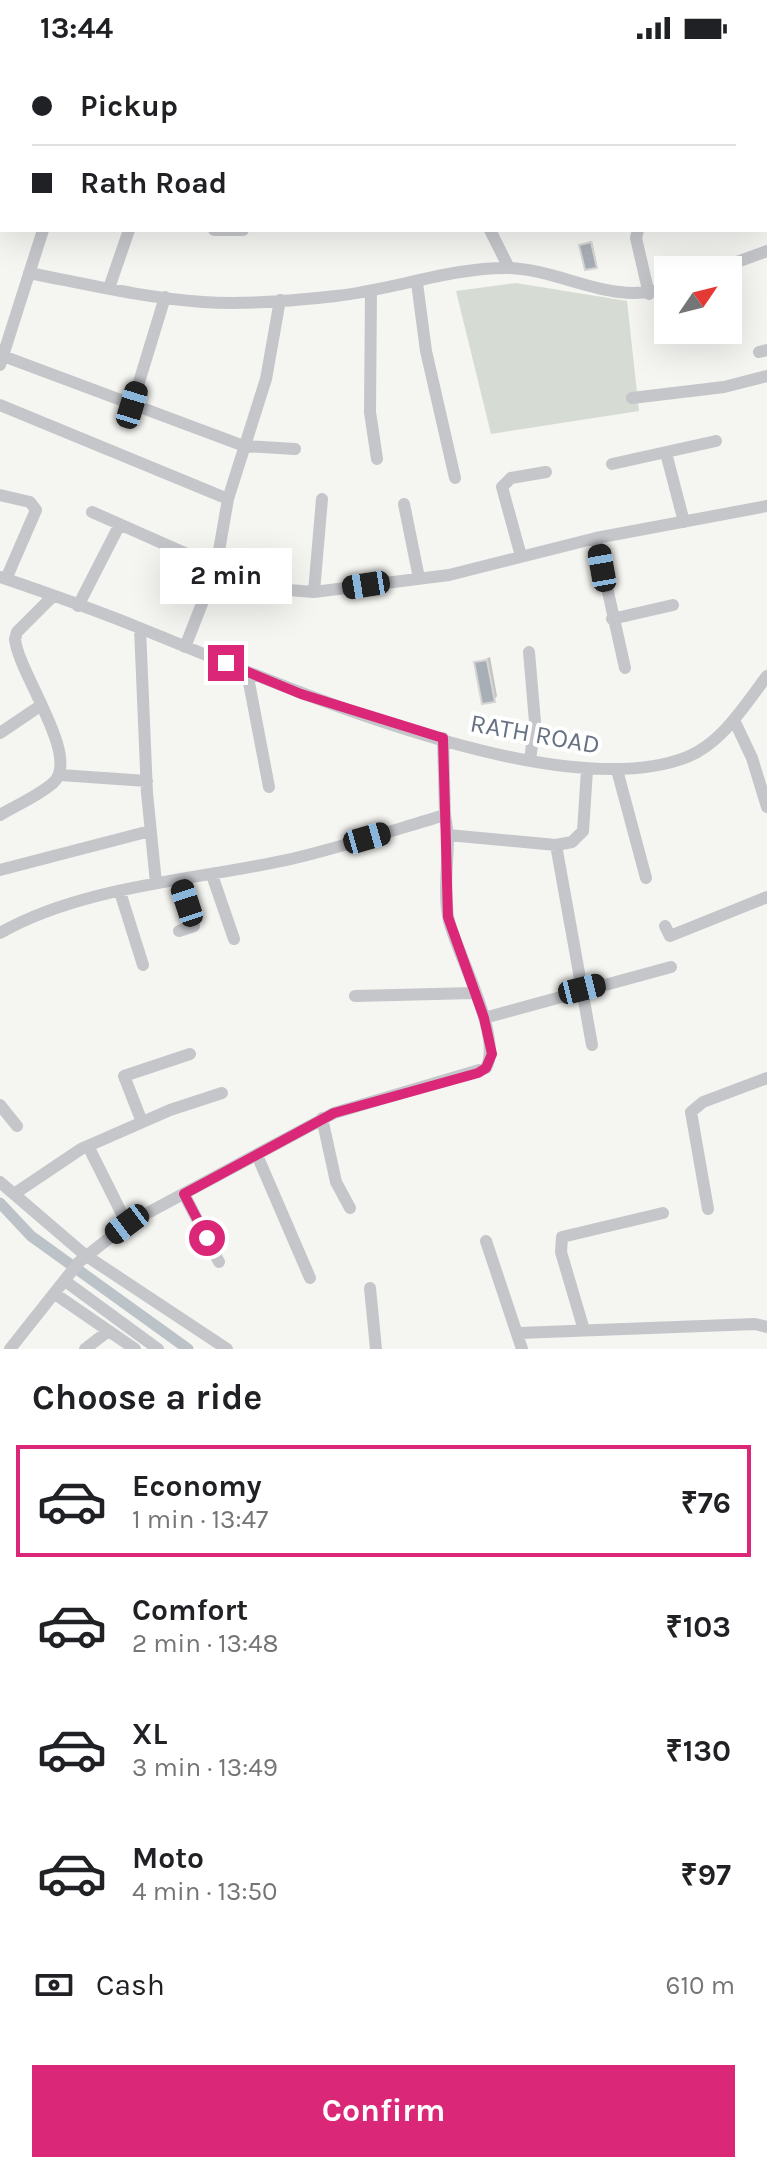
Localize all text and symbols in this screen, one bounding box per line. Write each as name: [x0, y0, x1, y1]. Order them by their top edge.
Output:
text: 13:44: [40, 10, 113, 46]
text: Pickup: [80, 88, 178, 124]
text: Rath Road: [80, 165, 227, 201]
north arrow: [654, 256, 742, 344]
map controls: [654, 256, 742, 344]
car: [114, 379, 150, 431]
car: [586, 542, 618, 594]
callout: 2 min: [160, 547, 292, 603]
text: 2 min: [190, 560, 262, 591]
car: [340, 569, 392, 601]
route end: [208, 645, 244, 681]
street label: RATH ROAD: [468, 707, 602, 761]
car: [341, 820, 393, 856]
car: [168, 876, 206, 930]
car: [556, 972, 608, 1006]
car: [101, 1200, 153, 1248]
route start: [189, 1220, 225, 1256]
text: Choose a ride: [32, 1376, 262, 1418]
icon: car: [36, 1465, 108, 1537]
text: Economy: [132, 1468, 262, 1504]
text: ₹76: [681, 1485, 731, 1521]
text: 1 min · 13:47: [132, 1504, 268, 1535]
icon: car: [36, 1589, 108, 1661]
text: Comfort: [132, 1592, 248, 1628]
text: ₹103: [666, 1609, 731, 1645]
text: 2 min · 13:48: [132, 1628, 278, 1659]
icon: car: [36, 1713, 108, 1785]
text: XL: [132, 1716, 167, 1752]
text: ₹130: [666, 1733, 731, 1769]
text: 3 min · 13:49: [132, 1752, 278, 1783]
icon: car: [36, 1837, 108, 1909]
text: Moto: [132, 1840, 204, 1876]
text: ₹97: [681, 1857, 731, 1893]
text: 4 min · 13:50: [132, 1876, 278, 1907]
icon: cash: [32, 1963, 76, 2007]
text: Cash: [96, 1967, 165, 2003]
text: 610 m: [666, 1970, 735, 2001]
button: Confirm: [32, 2065, 735, 2157]

